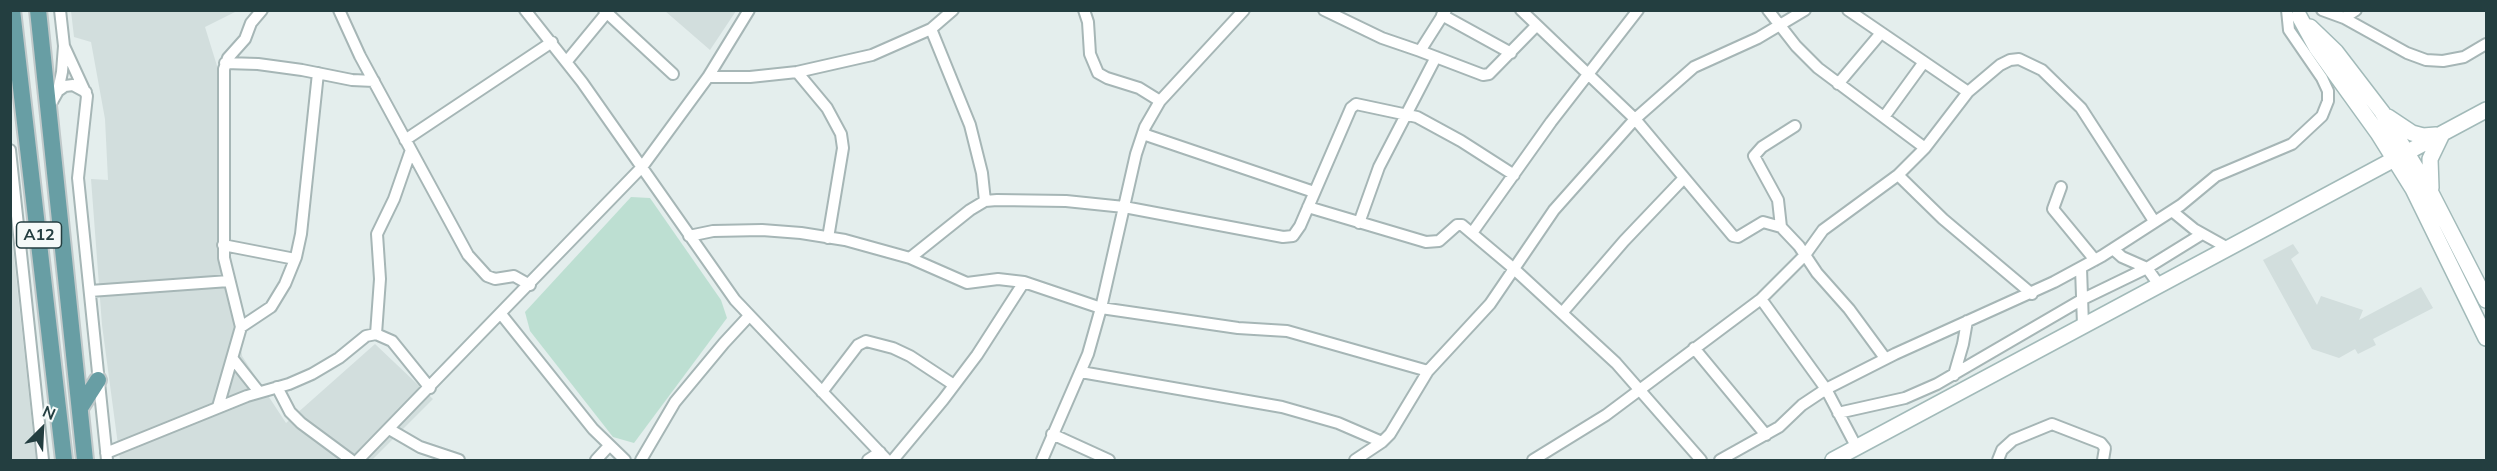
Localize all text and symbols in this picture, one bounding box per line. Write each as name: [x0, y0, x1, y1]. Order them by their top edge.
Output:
road number: A12: [16, 222, 62, 248]
north arrow: [12, 399, 72, 459]
text: N: [40, 401, 59, 424]

